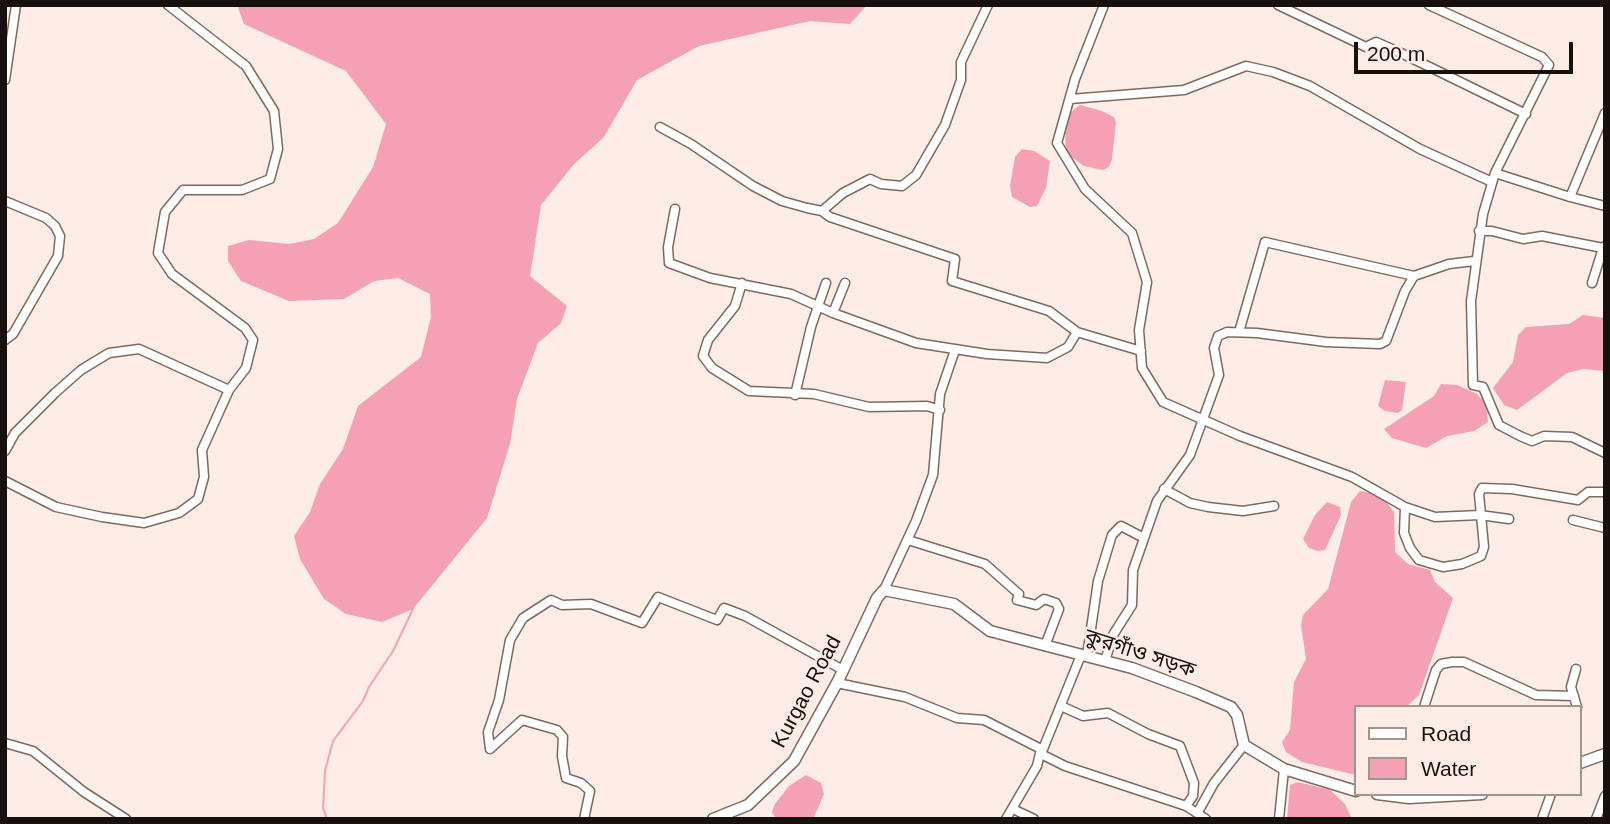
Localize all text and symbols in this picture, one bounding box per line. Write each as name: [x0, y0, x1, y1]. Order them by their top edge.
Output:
scale bar: [1358, 28, 1577, 72]
text: 200 m: [1367, 42, 1425, 65]
street label: কুরগাঁও সড়ক: [1081, 624, 1199, 684]
street label: Kurgao Road: [767, 631, 847, 753]
legend: [1354, 705, 1582, 796]
text: Road: [1421, 722, 1471, 745]
text: Water: [1421, 757, 1476, 780]

